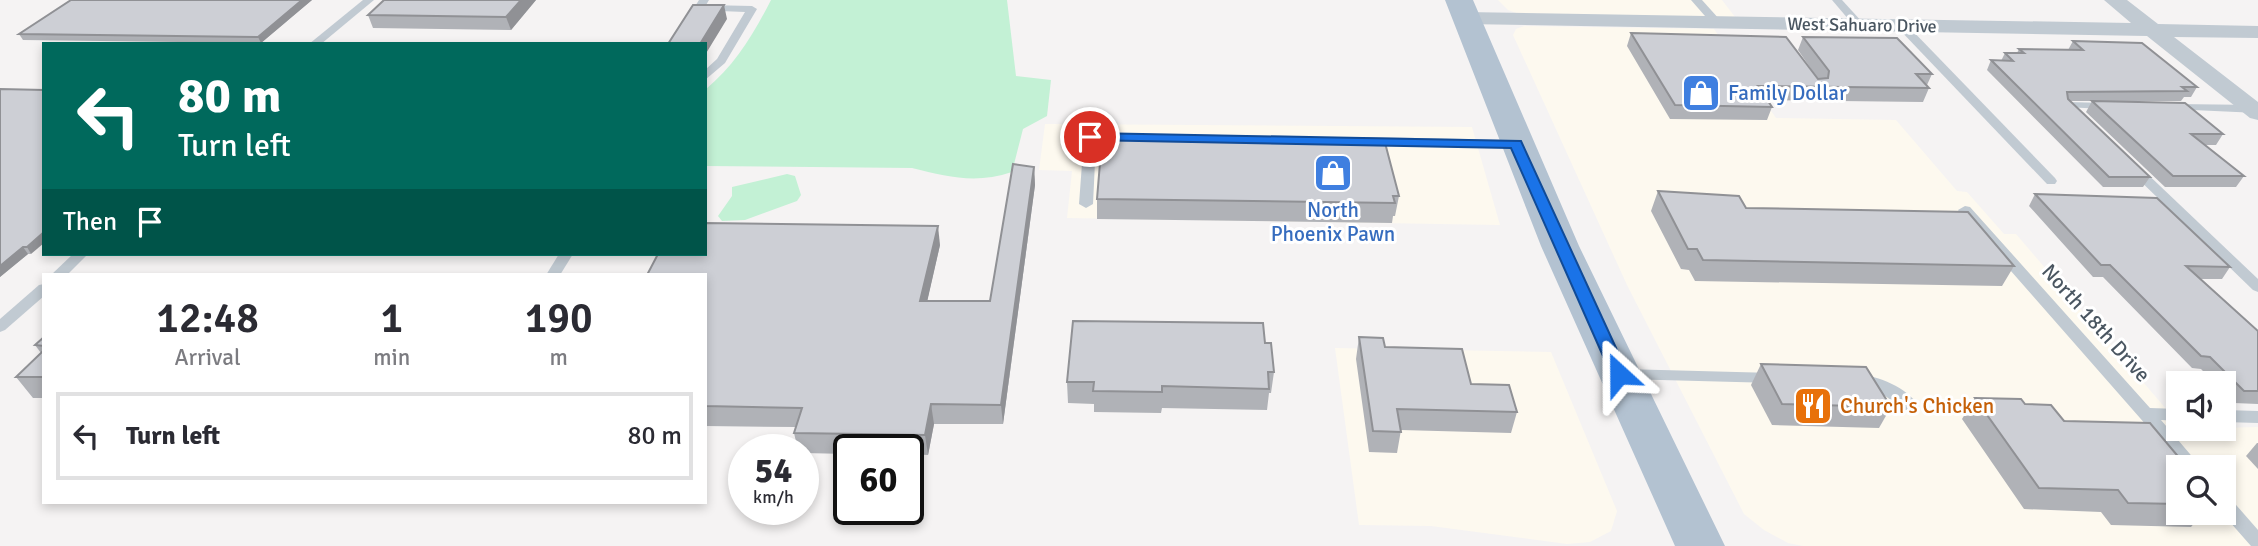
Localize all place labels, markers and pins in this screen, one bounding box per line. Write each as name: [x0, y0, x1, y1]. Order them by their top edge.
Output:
shop icon: Family Dollar: [1680, 72, 1722, 114]
place label: Family Dollar: [1728, 80, 1847, 106]
pin: [1060, 107, 1120, 167]
shop icon: North Phoenix Pawn: [1312, 152, 1354, 194]
place label: North Phoenix Pawn: [1271, 197, 1395, 247]
restaurant icon: Church's Chicken: [1792, 385, 1834, 427]
place label: Church's Chicken: [1840, 393, 1994, 419]

